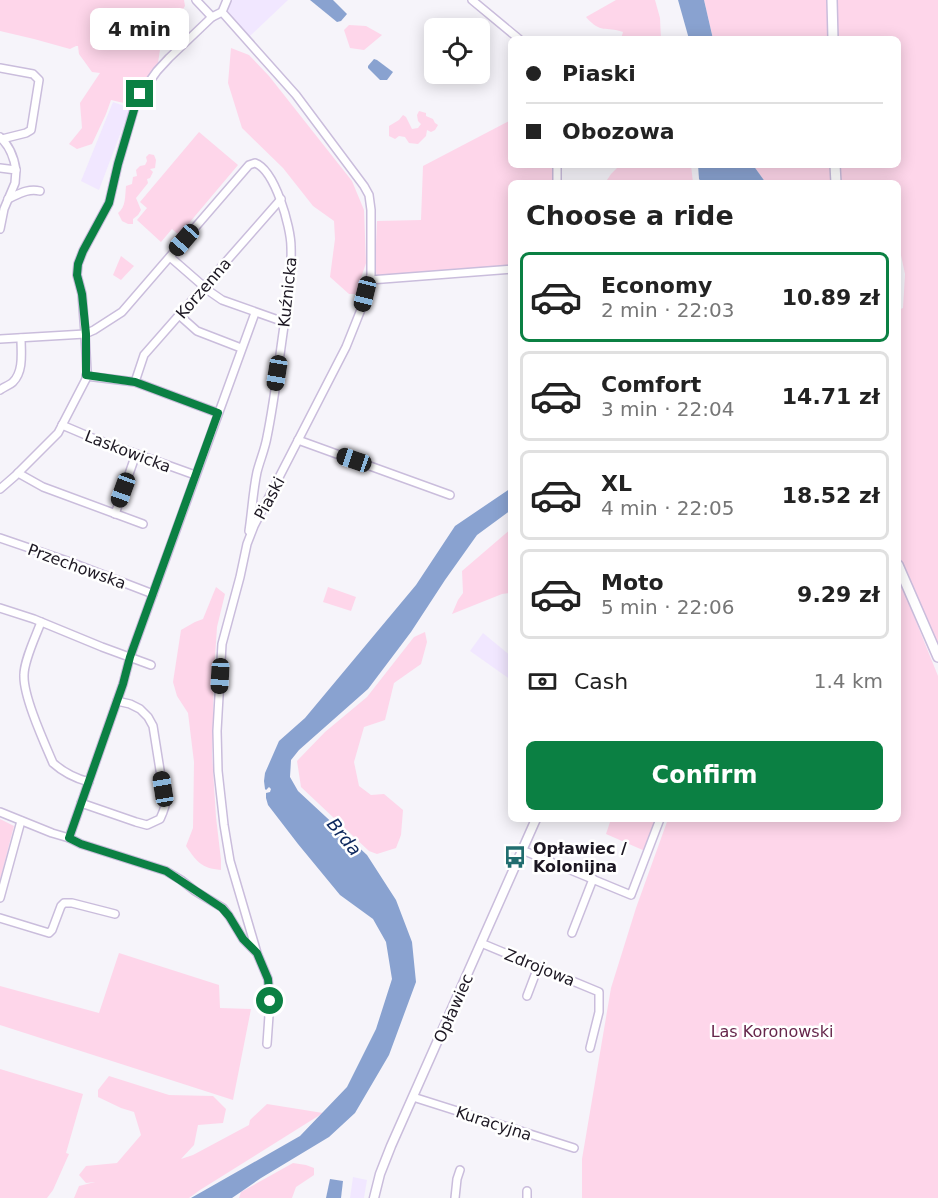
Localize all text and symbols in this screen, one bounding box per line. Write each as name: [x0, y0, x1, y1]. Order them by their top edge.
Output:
callout: 4 min: [90, 7, 190, 49]
text: 4 min: [108, 17, 171, 41]
map controls: [424, 18, 490, 84]
button: locate: [424, 18, 490, 84]
text: Piaski: [562, 61, 636, 86]
route end: [126, 80, 153, 107]
text: Obozowa: [562, 119, 675, 144]
text: Choose a ride: [526, 200, 734, 231]
car: [165, 221, 203, 259]
street label: Korzenna: [172, 254, 235, 323]
street label: Kuźnicka: [274, 256, 301, 328]
icon: car: [529, 270, 583, 324]
text: Economy: [601, 273, 712, 298]
car: [352, 274, 378, 314]
text: 10.89 zł: [782, 285, 880, 310]
text: 2 min · 22:03: [601, 298, 735, 322]
car: [265, 354, 289, 392]
icon: car: [529, 369, 583, 423]
text: Comfort: [601, 372, 701, 397]
text: 14.71 zł: [782, 384, 880, 409]
text: 3 min · 22:04: [601, 397, 735, 421]
street label: Laskowicka: [82, 426, 174, 477]
car: [334, 446, 374, 474]
icon: car: [529, 468, 583, 522]
car: [108, 470, 138, 510]
text: XL: [601, 471, 632, 496]
street label: Piaski: [250, 474, 289, 523]
text: 18.52 zł: [782, 483, 880, 508]
text: 4 min · 22:05: [601, 496, 735, 520]
street label: Przechowska: [25, 540, 129, 593]
icon: car: [529, 567, 583, 621]
text: Moto: [601, 570, 664, 595]
text: 9.29 zł: [797, 582, 880, 607]
text: 5 min · 22:06: [601, 595, 735, 619]
car: [210, 658, 230, 694]
icon: cash: [526, 665, 559, 698]
text: Cash: [574, 669, 628, 694]
text: 1.4 km: [814, 669, 883, 693]
button: Confirm: [526, 741, 883, 810]
car: [151, 770, 175, 808]
water label: Brda: [323, 814, 366, 860]
place label: Opławiec / Kolonijna: [533, 839, 627, 876]
bus stop icon: Opławiec / Kolonijna: [502, 844, 528, 870]
street label: Zdrojowa: [502, 945, 578, 990]
street label: Opławiec: [430, 971, 477, 1046]
route start: [256, 987, 283, 1014]
park label: Las Koronowski: [711, 1022, 833, 1041]
street label: Kuracyjna: [453, 1102, 534, 1145]

